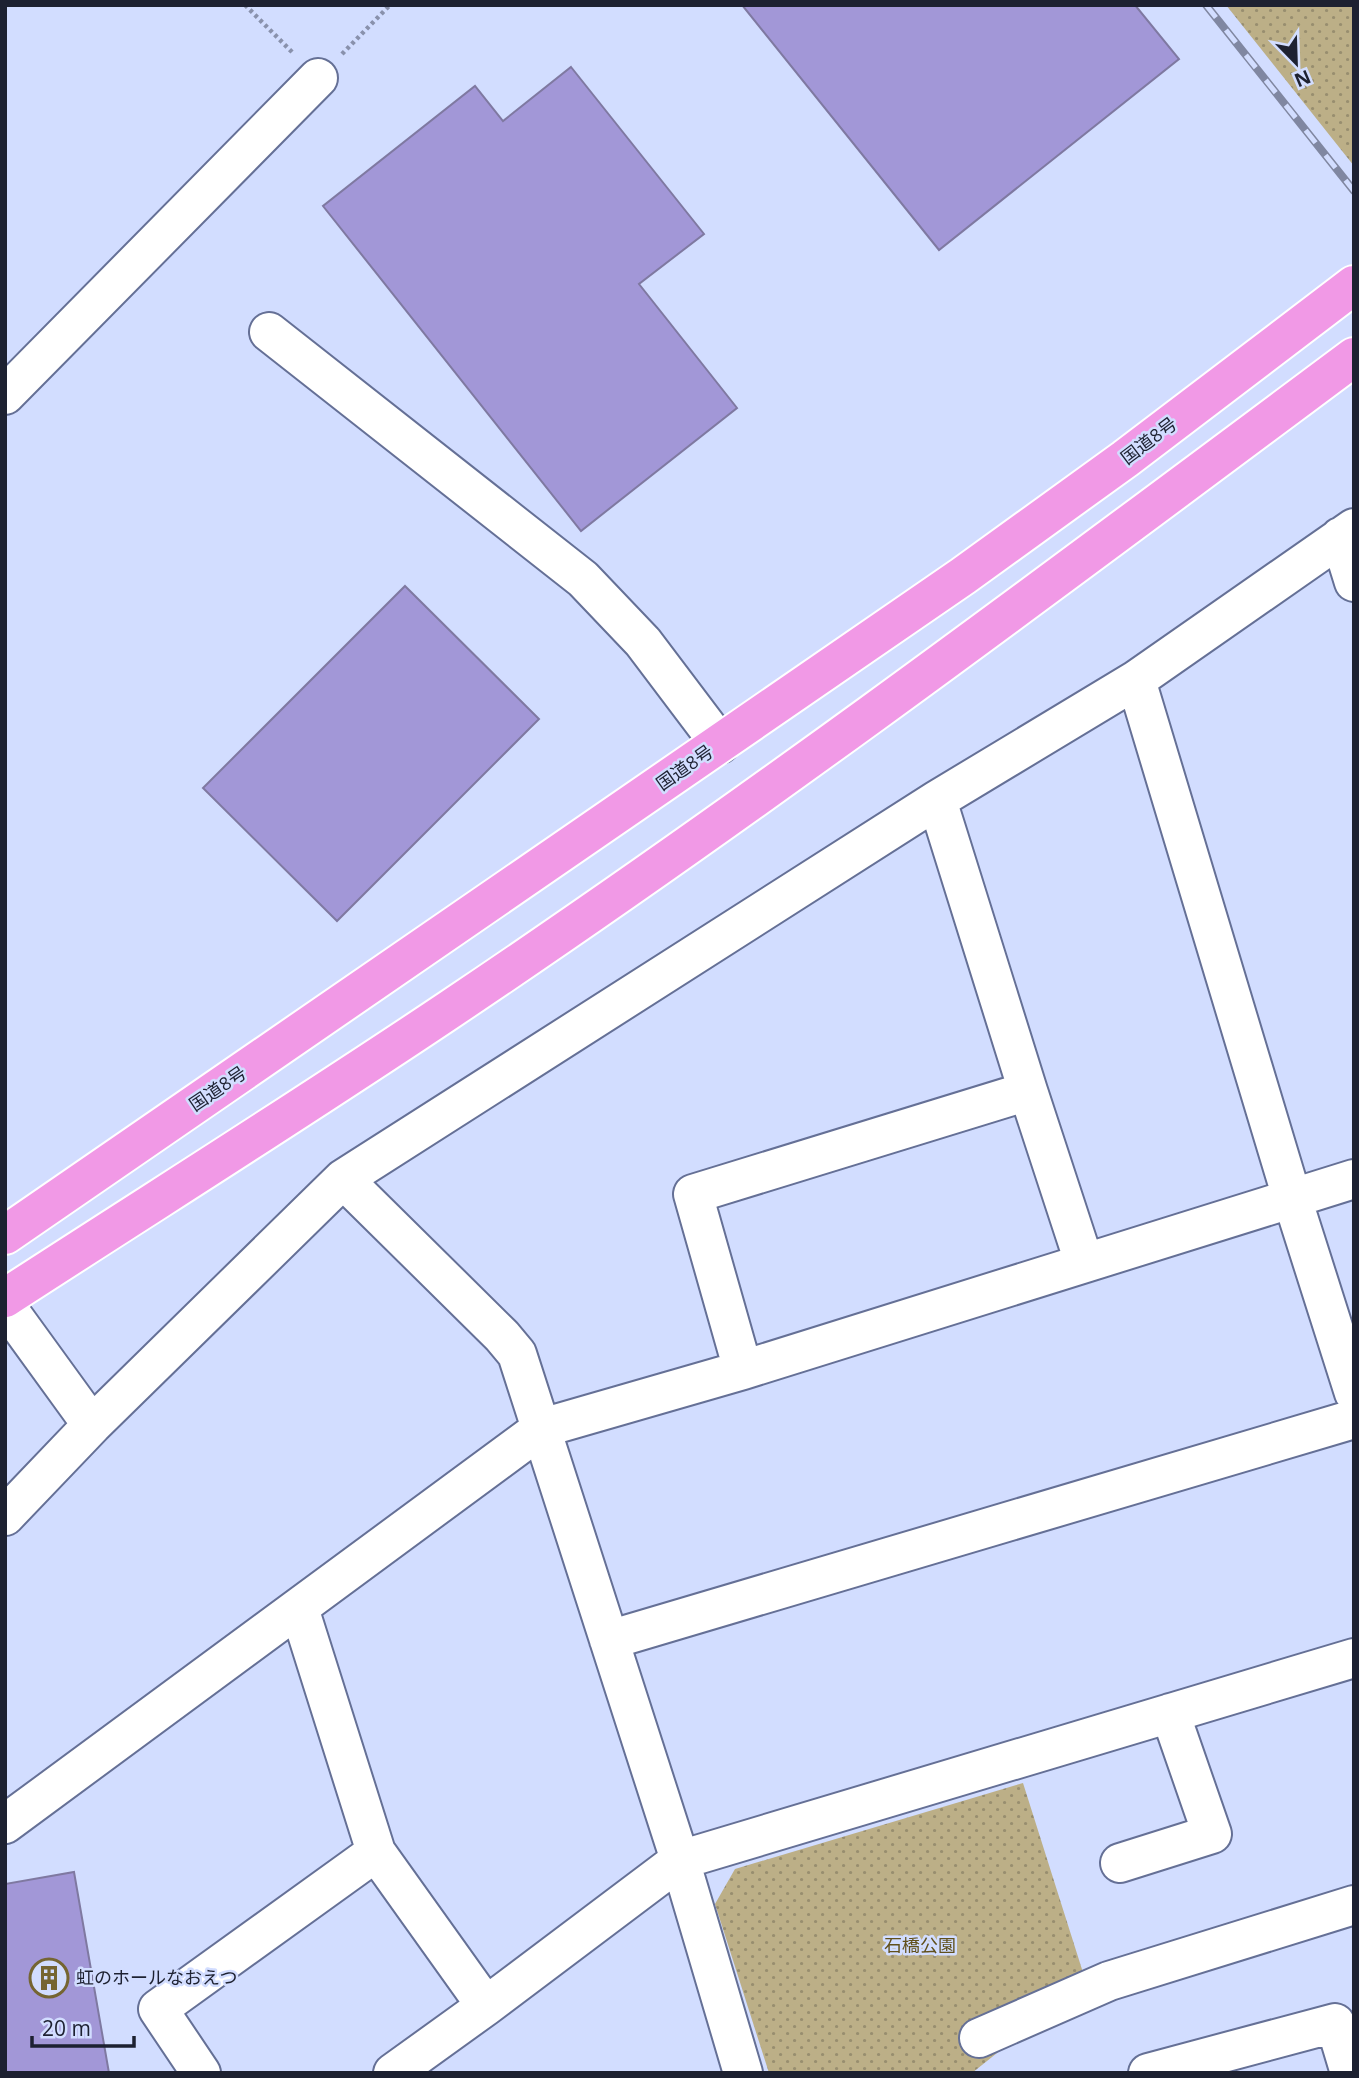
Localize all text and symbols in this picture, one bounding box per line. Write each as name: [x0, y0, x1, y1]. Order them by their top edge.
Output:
north arrow: [1261, 28, 1331, 98]
text: N: [1290, 64, 1315, 94]
street label: 国道8号: [1116, 411, 1181, 469]
street label: 国道8号: [651, 739, 718, 795]
street label: 国道8号: [184, 1060, 251, 1116]
park label: 石橋公園: [884, 1933, 956, 1957]
building icon: 虹のホールなおえつ: [28, 1957, 70, 1999]
place label: 虹のホールなおえつ: [76, 1965, 237, 1989]
scale bar: [32, 2004, 133, 2048]
text: 20 m: [42, 2014, 91, 2042]

